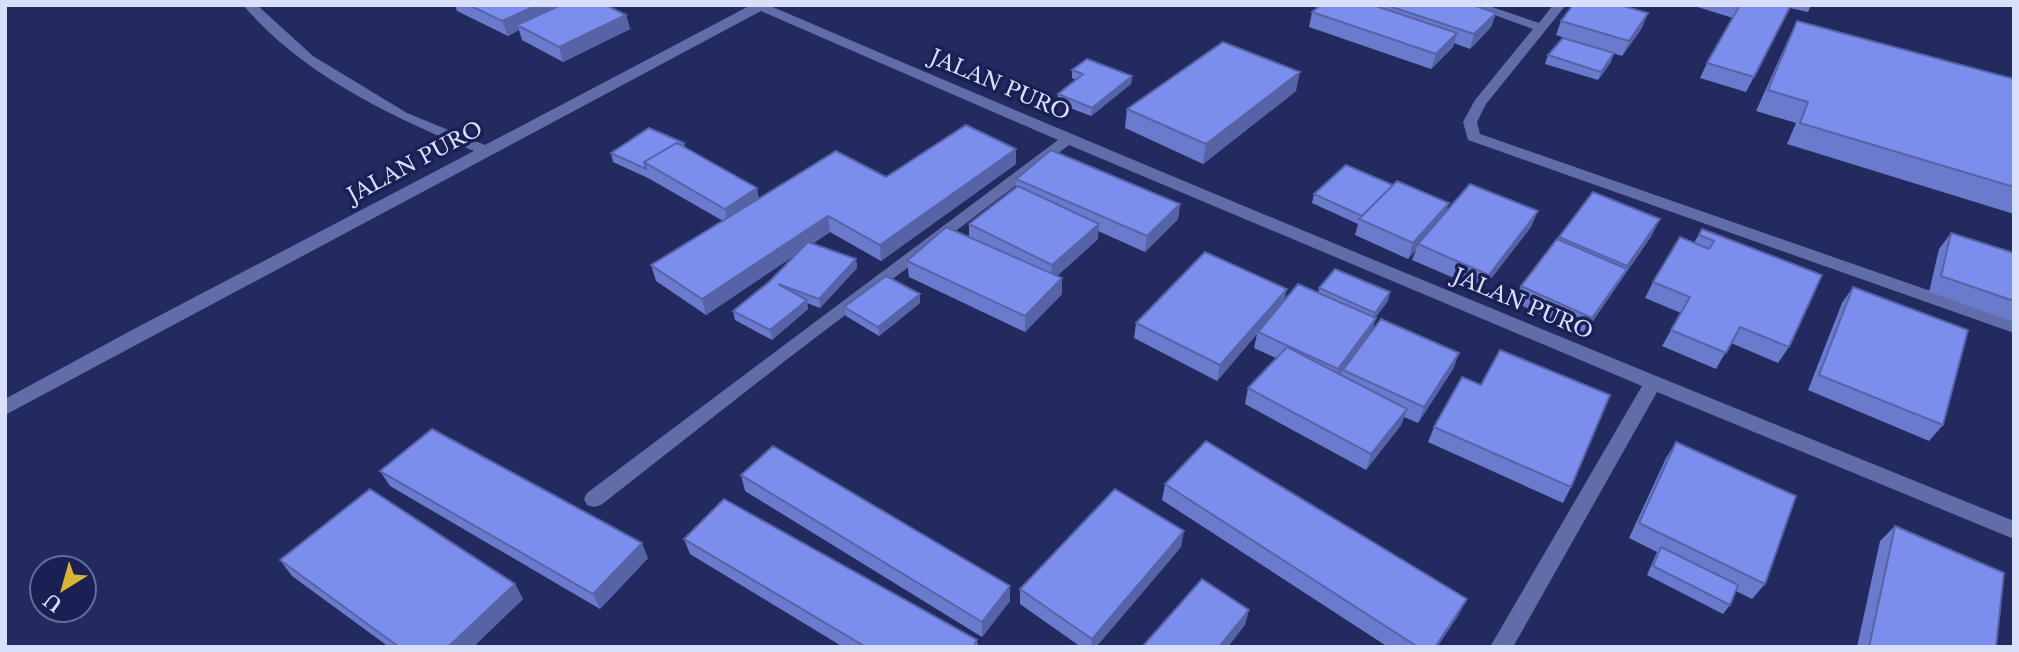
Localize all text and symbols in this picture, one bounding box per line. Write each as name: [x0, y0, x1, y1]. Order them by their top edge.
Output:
street label: JALAN PURO: [923, 43, 1074, 126]
street label: JALAN PURO: [340, 115, 487, 210]
street label: JALAN PURO: [1446, 262, 1597, 345]
north arrow: [28, 554, 98, 624]
text: U: [39, 588, 67, 616]

